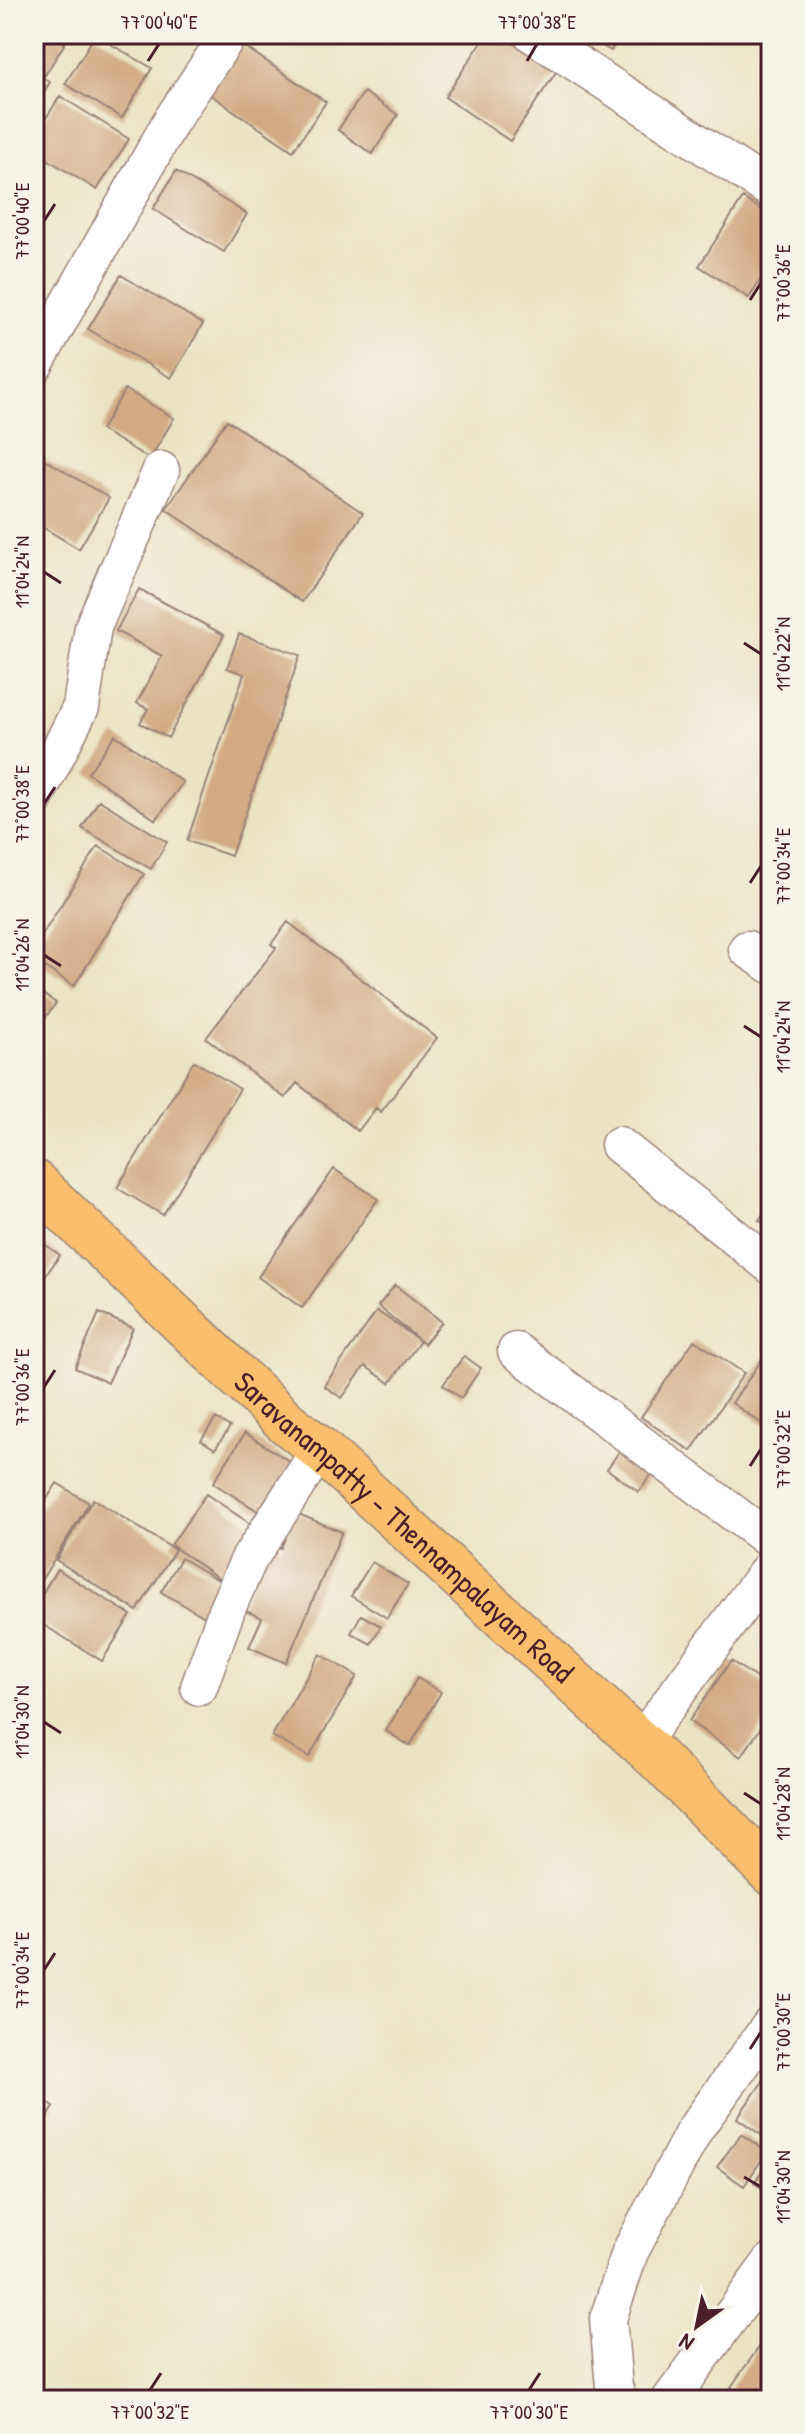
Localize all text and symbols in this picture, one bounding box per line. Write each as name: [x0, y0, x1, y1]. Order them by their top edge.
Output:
text: 77°00'40"E: [121, 8, 198, 35]
text: 77°00'38"E: [498, 8, 576, 35]
text: 77°00'40"E: [8, 182, 35, 260]
text: 77°00'36"E: [769, 244, 796, 322]
text: 11°04'24"N: [8, 536, 35, 608]
text: 11°04'22"N: [769, 617, 796, 691]
text: 77°00'38"E: [8, 765, 35, 843]
text: 77°00'34"E: [769, 827, 796, 905]
text: 11°04'26"N: [8, 919, 35, 991]
text: 11°04'24"N: [769, 1001, 796, 1073]
text: 77°00'36"E: [8, 1348, 35, 1426]
street label: Saravanampatty - Thennampalayam Road: [226, 1362, 583, 1691]
text: 77°00'32"E: [769, 1409, 796, 1488]
text: 11°04'30"N: [8, 1685, 35, 1759]
text: 11°04'28"N: [769, 1767, 796, 1841]
text: 77°00'34"E: [8, 1931, 35, 2009]
text: 77°00'30"E: [769, 1993, 796, 2071]
text: 11°04'30"N: [769, 2150, 796, 2224]
north arrow: [657, 2286, 737, 2366]
text: N: [673, 2327, 699, 2359]
text: 77°00'32"E: [111, 2398, 190, 2425]
text: 77°00'30"E: [490, 2398, 568, 2425]

